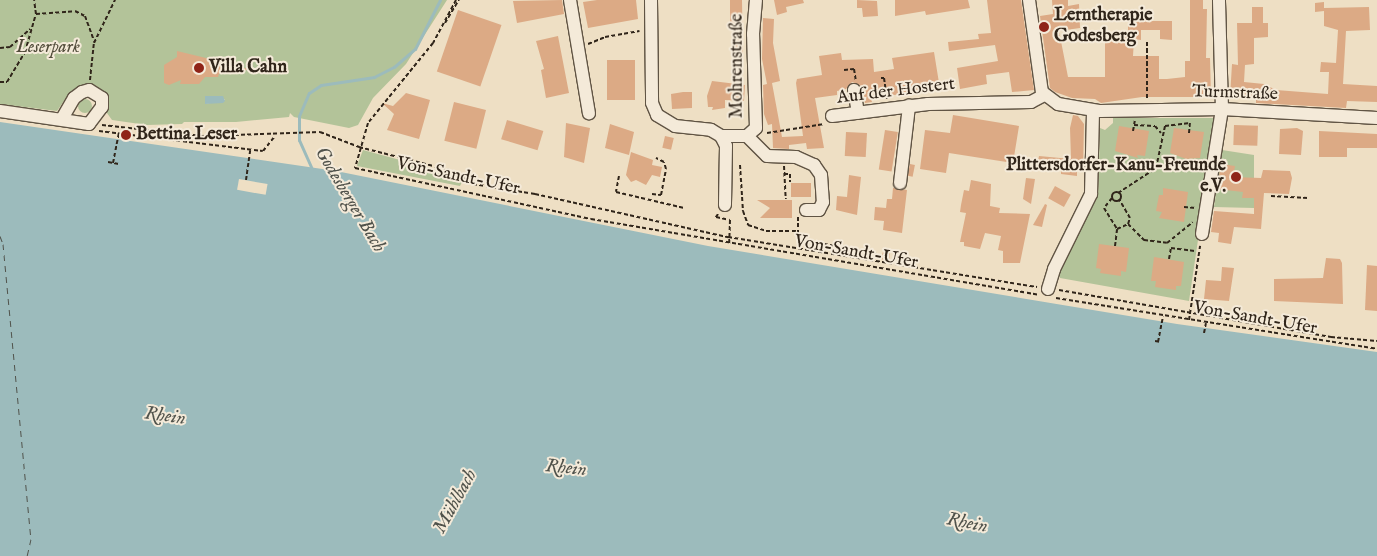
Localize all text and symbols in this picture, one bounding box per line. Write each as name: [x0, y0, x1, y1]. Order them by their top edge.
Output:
place label: Lerntherapie Godesberg: [1054, 6, 1152, 48]
street label: Mohrenstraße: [727, 14, 749, 118]
marker: Lerntherapie Godesberg: [1038, 21, 1050, 33]
park label: Leserpark: [16, 37, 80, 59]
place label: Villa Cahn: [209, 57, 287, 79]
marker: Villa Cahn: [193, 62, 205, 74]
street label: Auf der Hostert: [836, 74, 956, 110]
street label: Turmstraße: [1192, 82, 1278, 106]
place label: Bettina Leser: [136, 124, 237, 146]
marker: Bettina Leser: [120, 129, 132, 141]
water label: Godesberger Bach: [309, 143, 389, 257]
street label: Von-Sandt-Ufer: [394, 153, 522, 201]
place label: Plittersdorfer-Kanu-Freunde e.V.: [1006, 156, 1226, 198]
marker: Plittersdorfer-Kanu-Freunde e.V.: [1230, 171, 1242, 183]
street label: Von-Sandt-Ufer: [792, 231, 920, 275]
street label: Von-Sandt-Ufer: [1191, 297, 1319, 341]
water label: Rhein: [143, 403, 187, 431]
water label: Rhein: [544, 456, 588, 482]
water label: Mühlbach: [429, 466, 483, 538]
water label: Rhein: [945, 509, 989, 539]

